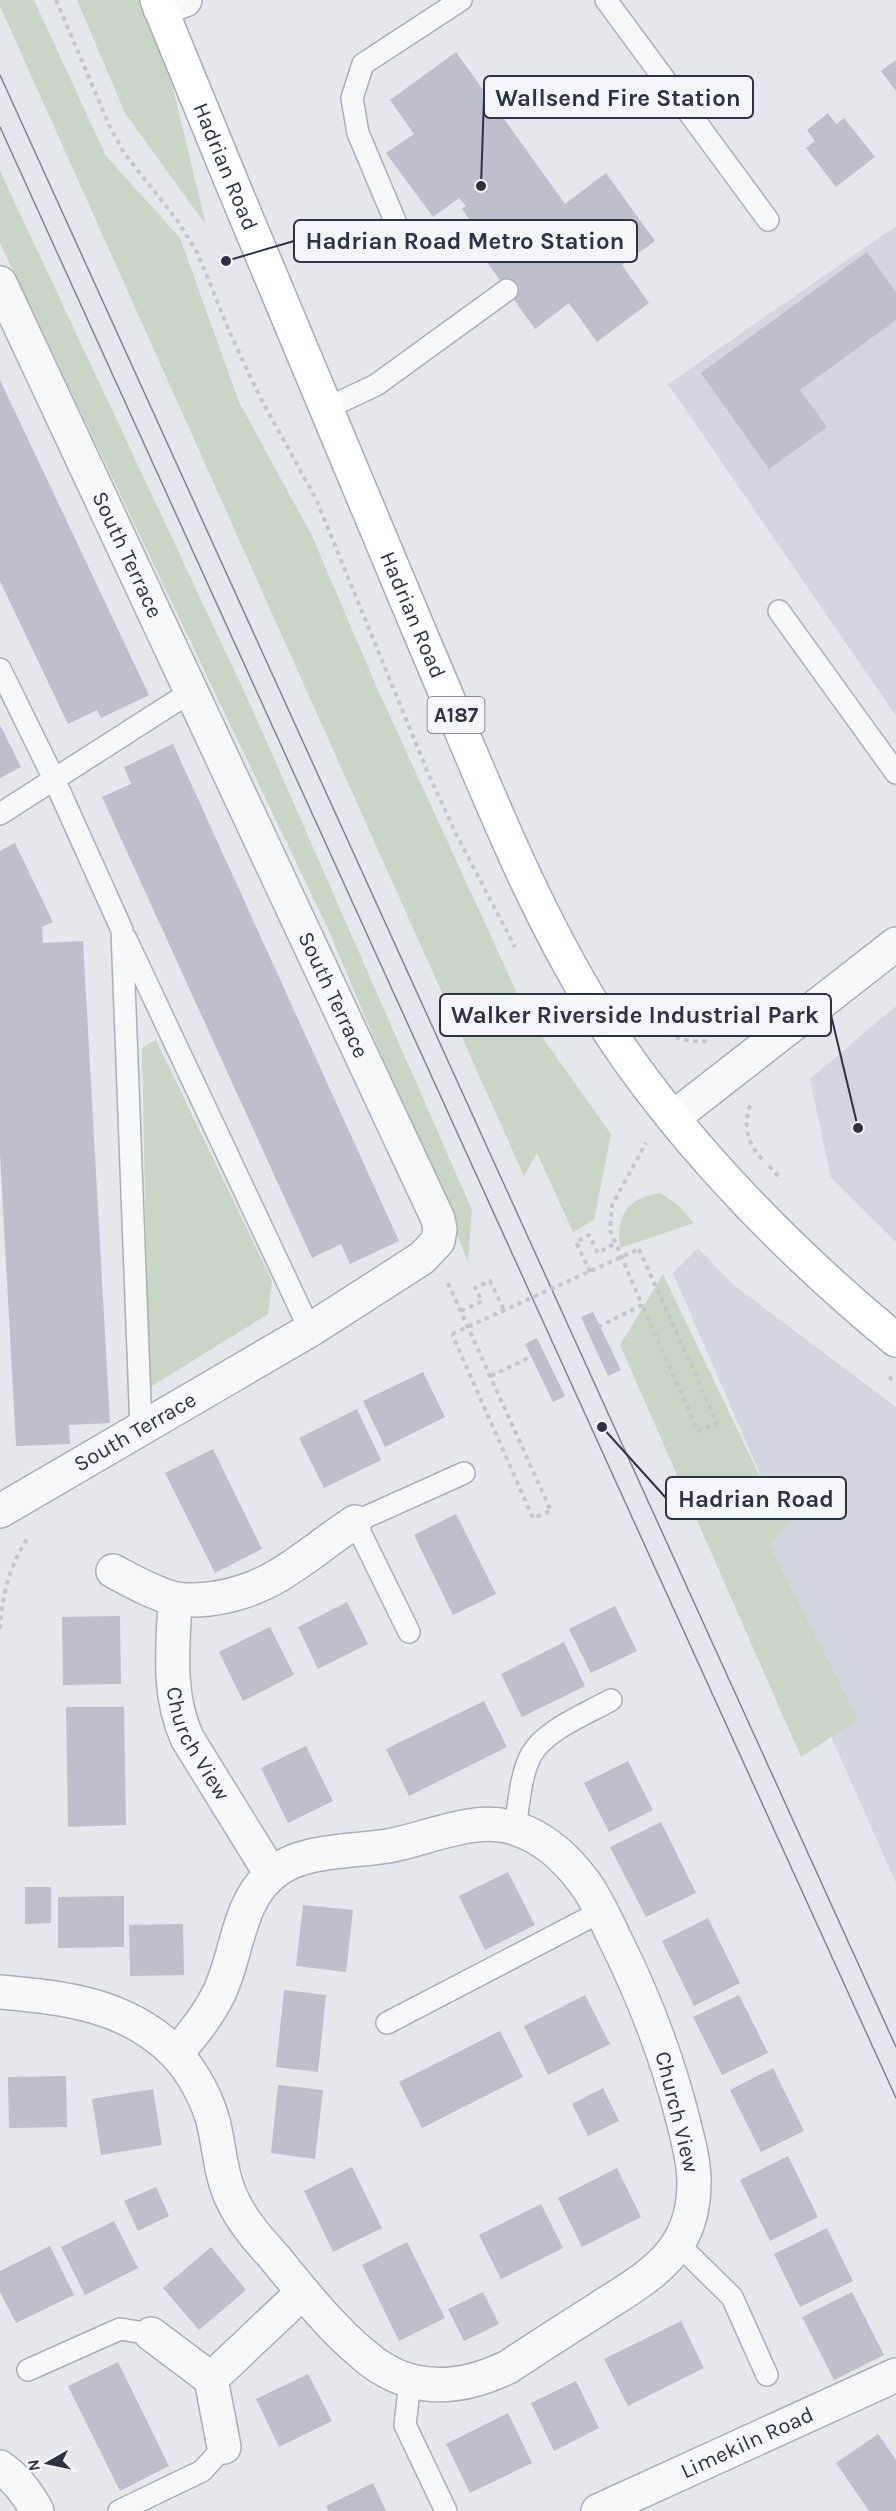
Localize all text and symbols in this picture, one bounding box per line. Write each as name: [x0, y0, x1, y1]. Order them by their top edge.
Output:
callout: Wallsend Fire Station: [484, 76, 753, 118]
text: Wallsend Fire Station: [495, 84, 741, 112]
street label: Hadrian Road: [187, 99, 263, 234]
callout: Hadrian Road Metro Station: [294, 220, 637, 262]
text: Hadrian Road Metro Station: [306, 227, 624, 255]
street label: South Terrace: [86, 487, 168, 622]
street label: Hadrian Road: [374, 547, 451, 682]
road number: A187: [428, 697, 484, 733]
street label: South Terrace: [292, 927, 374, 1062]
callout: Walker Riverside Industrial Park: [440, 994, 831, 1036]
text: Walker Riverside Industrial Park: [451, 1001, 819, 1029]
street label: South Terrace: [69, 1387, 201, 1477]
callout: Hadrian Road: [666, 1477, 846, 1519]
text: Hadrian Road: [678, 1485, 834, 1513]
street label: Church View: [161, 1685, 235, 1805]
street label: Church View: [649, 2049, 705, 2175]
street label: Limekiln Road: [677, 2401, 818, 2484]
north arrow: [18, 2433, 78, 2493]
text: N: [23, 2458, 44, 2472]

